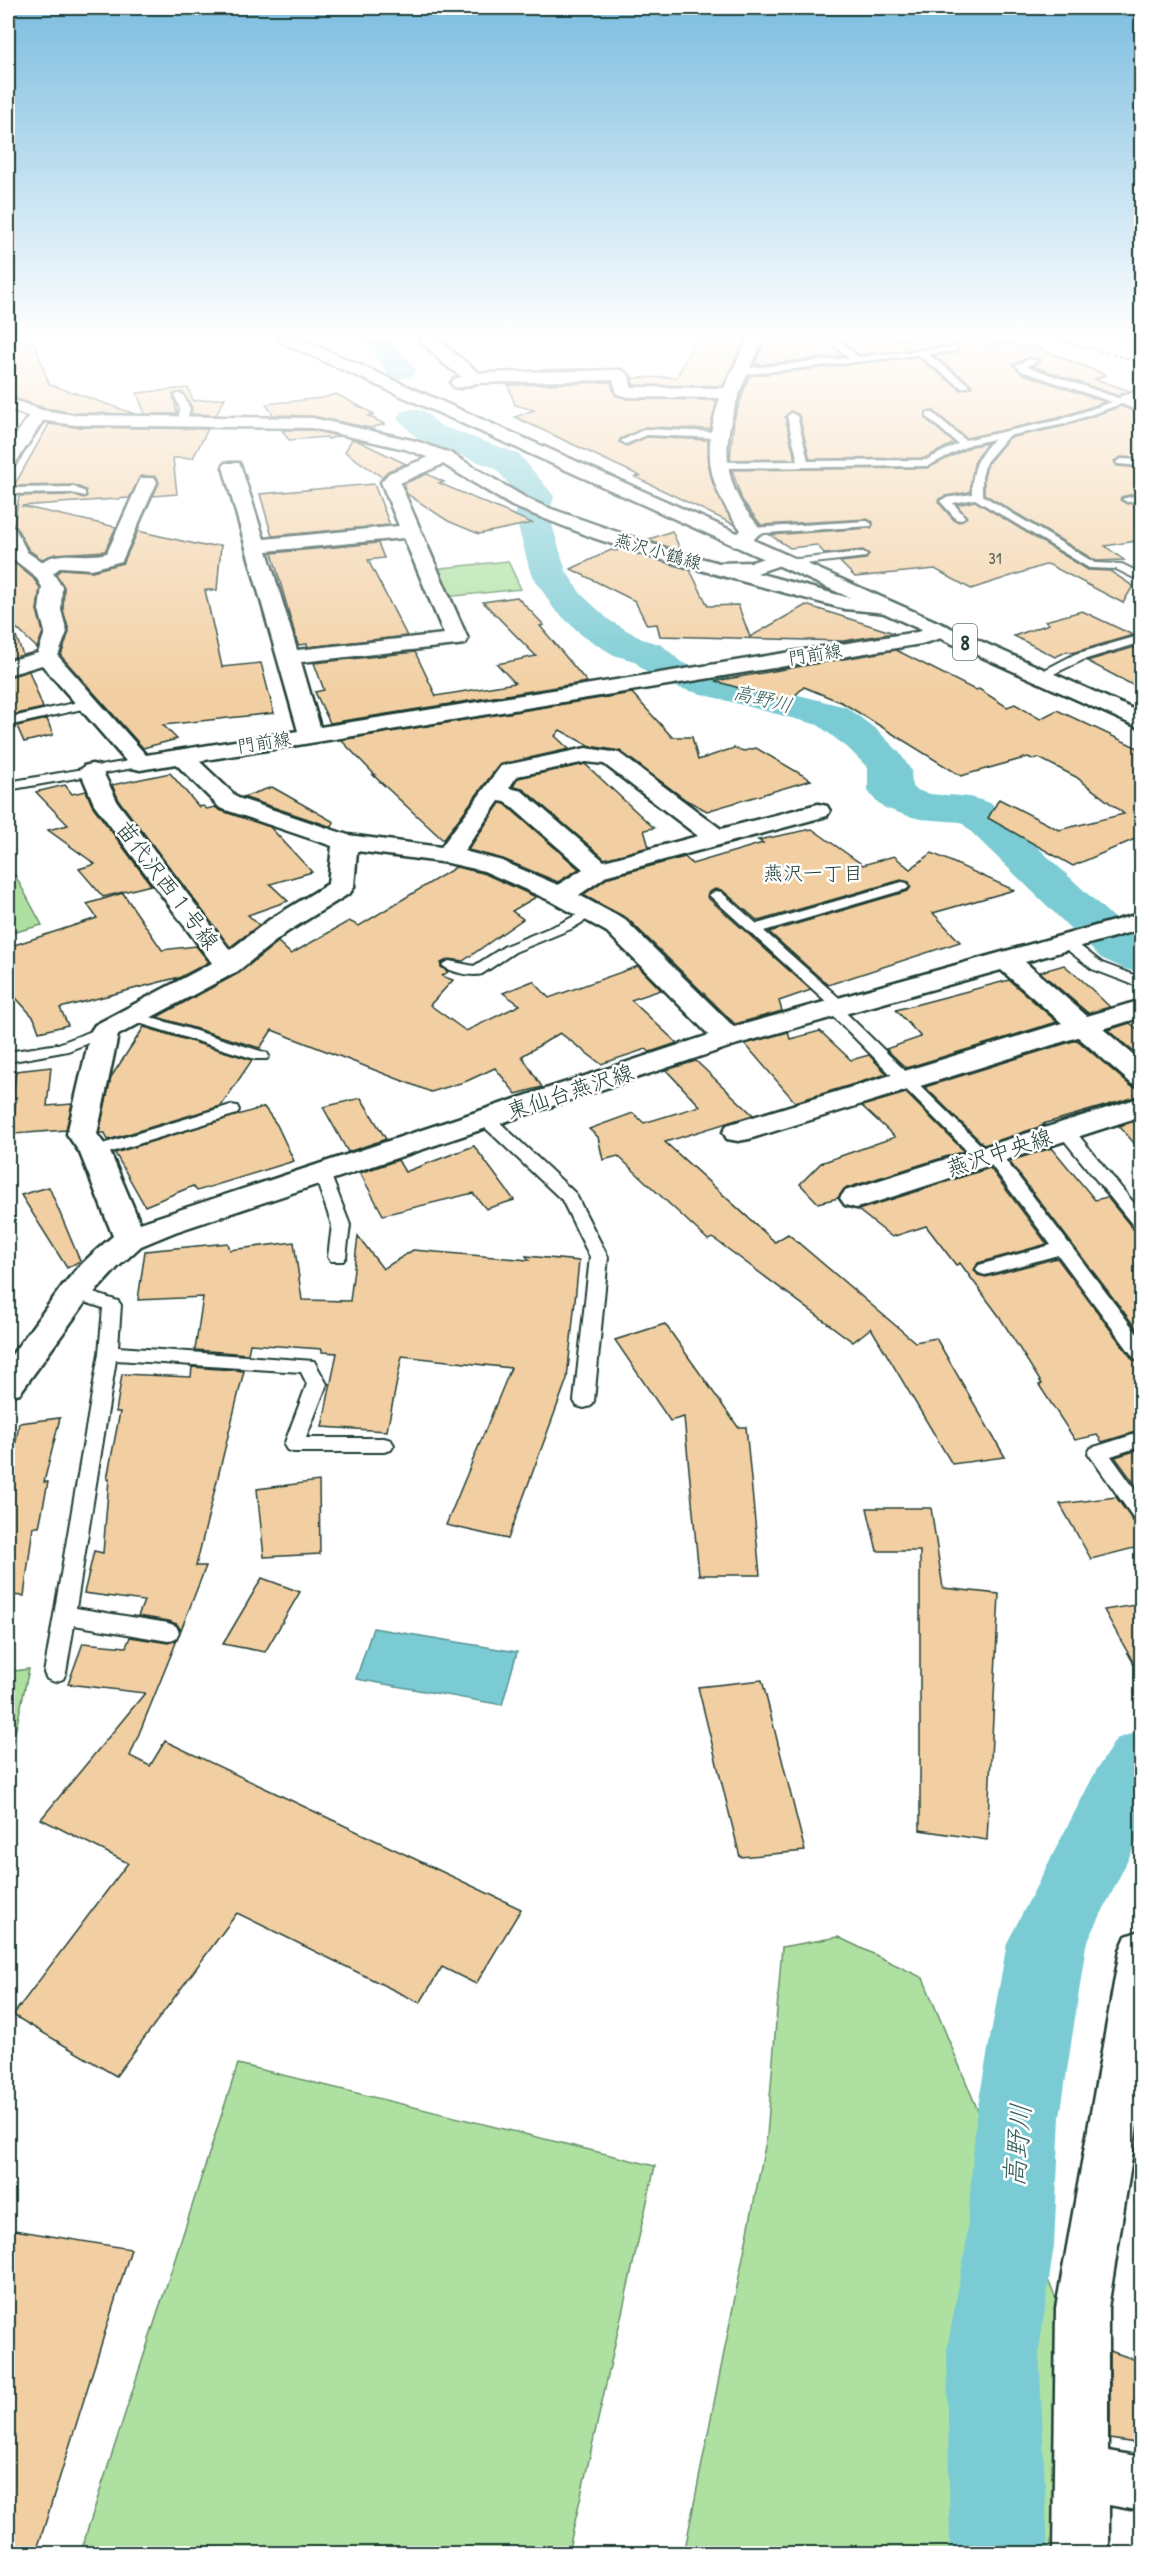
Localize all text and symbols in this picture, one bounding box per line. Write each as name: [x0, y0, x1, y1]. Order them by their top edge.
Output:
street label: 燕沢小鶴線: [611, 527, 705, 575]
house number: 31: [989, 547, 1002, 569]
road number: 8: [953, 624, 977, 660]
street label: 門前線: [786, 637, 844, 671]
water label: 高野川: [731, 678, 795, 718]
street label: 門前線: [235, 725, 293, 759]
street label: 苗代沢西１号線: [110, 814, 226, 956]
district label: 燕沢一丁目: [763, 859, 863, 886]
street label: 東仙台燕沢線: [503, 1056, 637, 1126]
street label: 燕沢中央線: [942, 1121, 1056, 1183]
water label: 高野川: [994, 2101, 1040, 2189]

